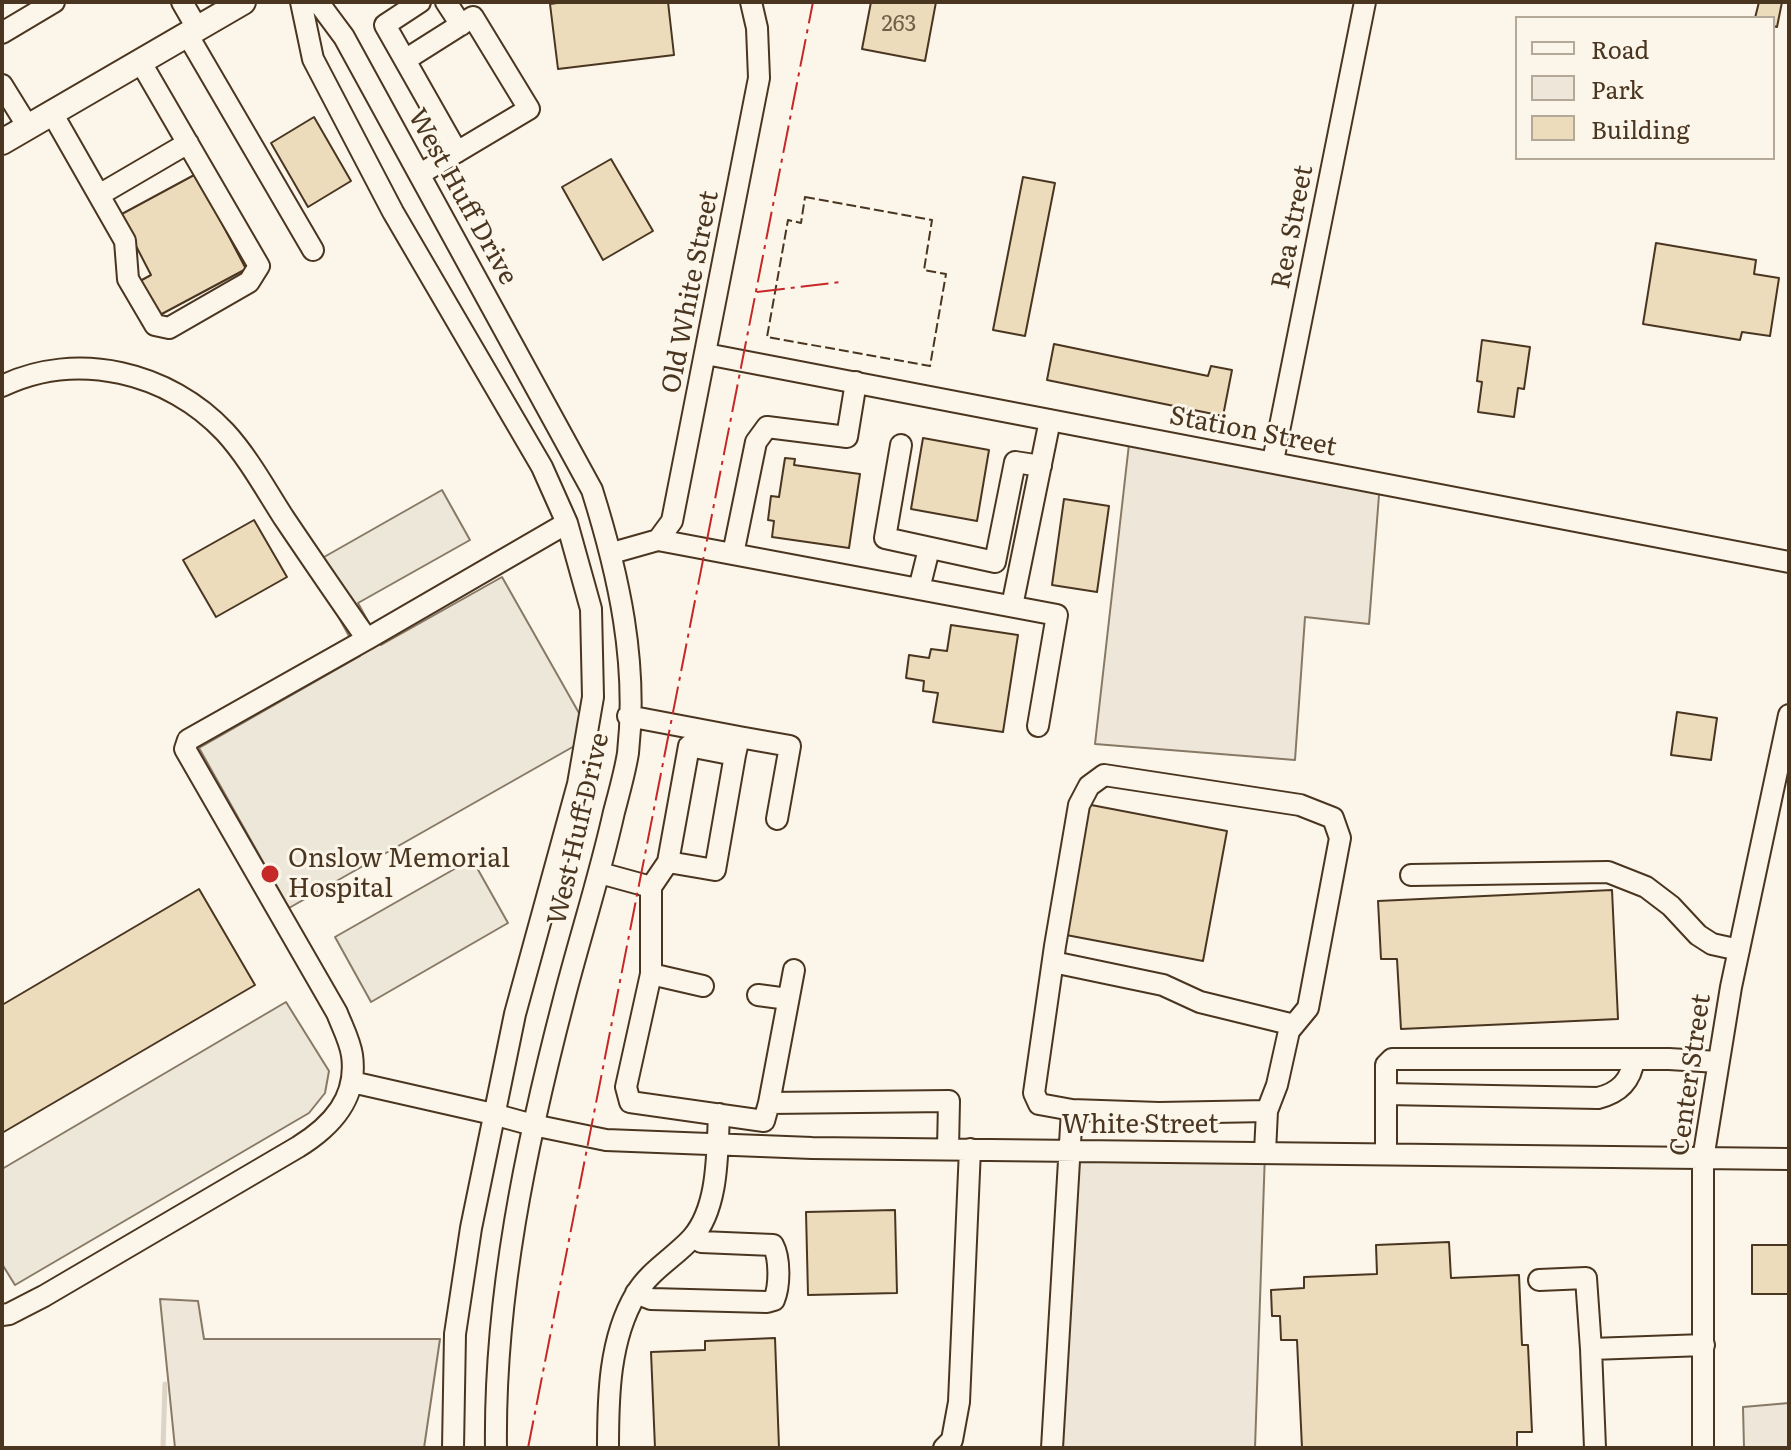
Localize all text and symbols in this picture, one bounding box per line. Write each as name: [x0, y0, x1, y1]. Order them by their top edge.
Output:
house number: 263: [882, 12, 916, 38]
legend: [1515, 16, 1775, 160]
text: Road: [1591, 31, 1649, 66]
text: Park: [1591, 71, 1644, 106]
street label: West Huff Drive: [401, 104, 523, 290]
text: Building: [1591, 111, 1690, 146]
street label: Rea Street: [1266, 163, 1320, 291]
street label: Old White Street: [656, 188, 726, 396]
street label: Station Street: [1167, 400, 1339, 464]
street label: West Huff Drive: [542, 730, 616, 928]
place label: Onslow Memorial Hospital: [288, 843, 510, 904]
marker: Onslow Memorial Hospital: [259, 863, 281, 885]
street label: Center Street: [1664, 992, 1718, 1158]
street label: White Street: [1062, 1109, 1218, 1141]

